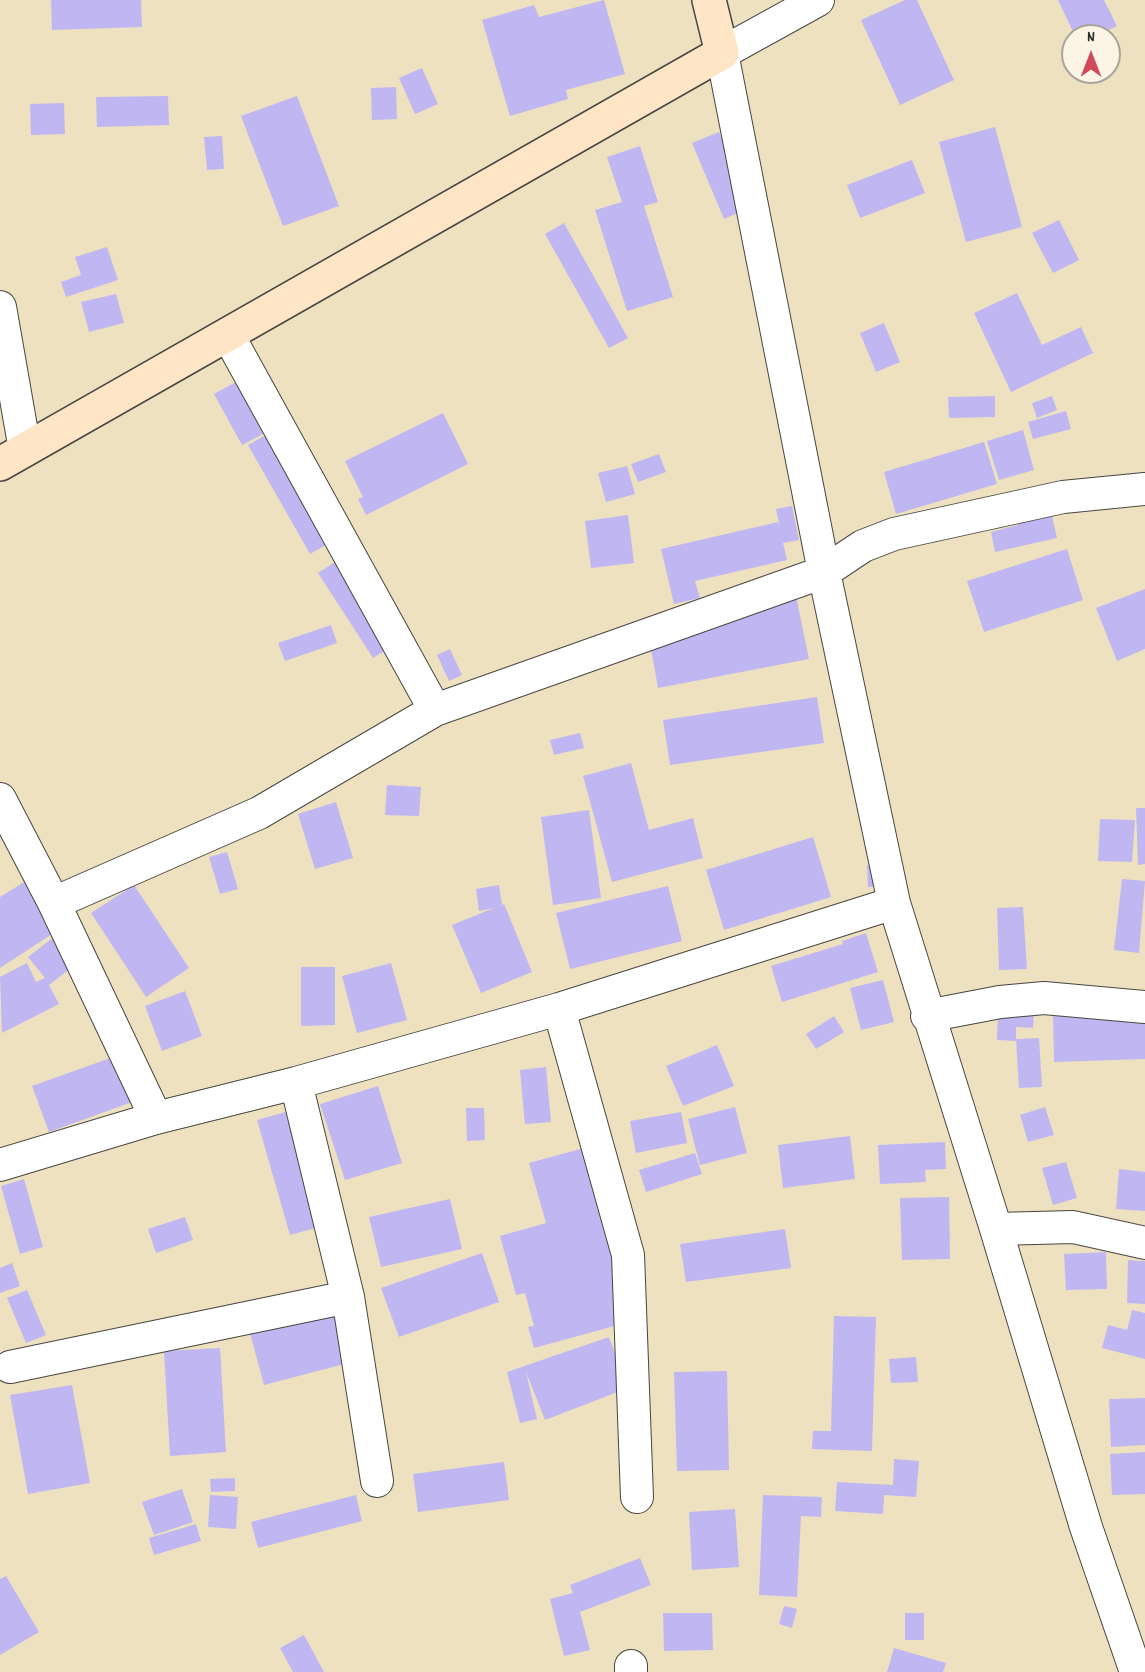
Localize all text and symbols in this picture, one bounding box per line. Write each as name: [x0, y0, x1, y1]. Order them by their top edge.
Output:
north arrow: [1061, 24, 1121, 84]
text: N: [1087, 26, 1095, 49]

